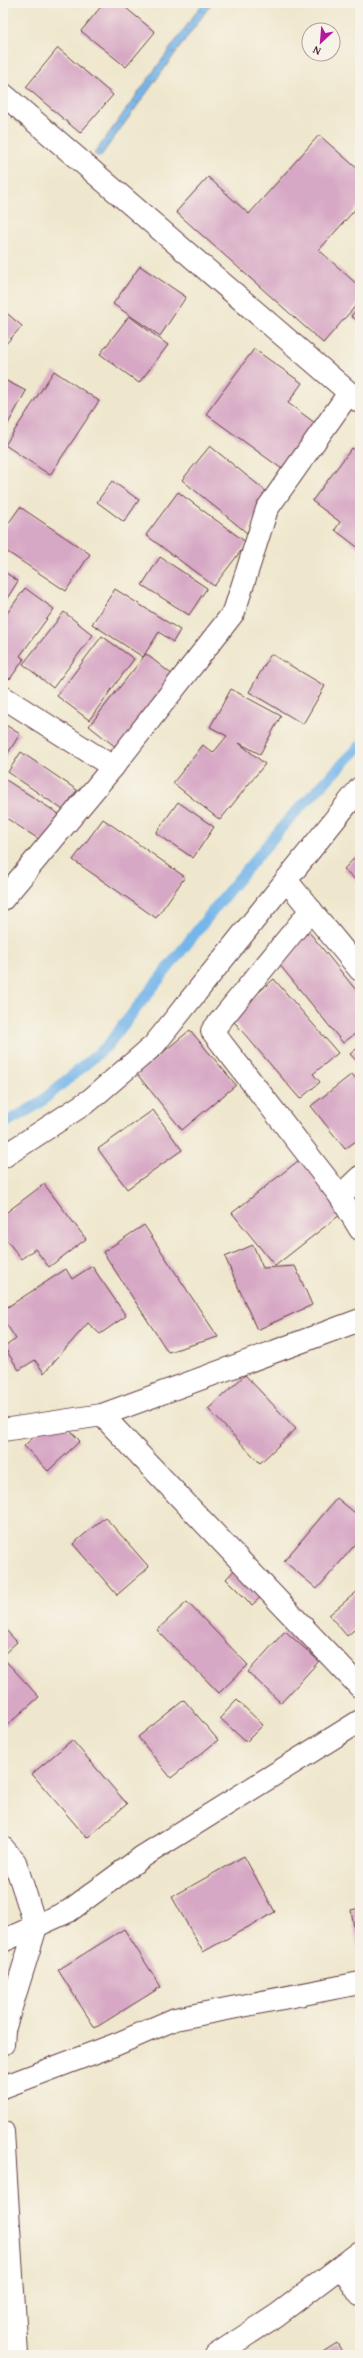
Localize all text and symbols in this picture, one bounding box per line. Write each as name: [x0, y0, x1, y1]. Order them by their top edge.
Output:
north arrow: [301, 22, 341, 62]
text: N: [309, 42, 323, 60]

